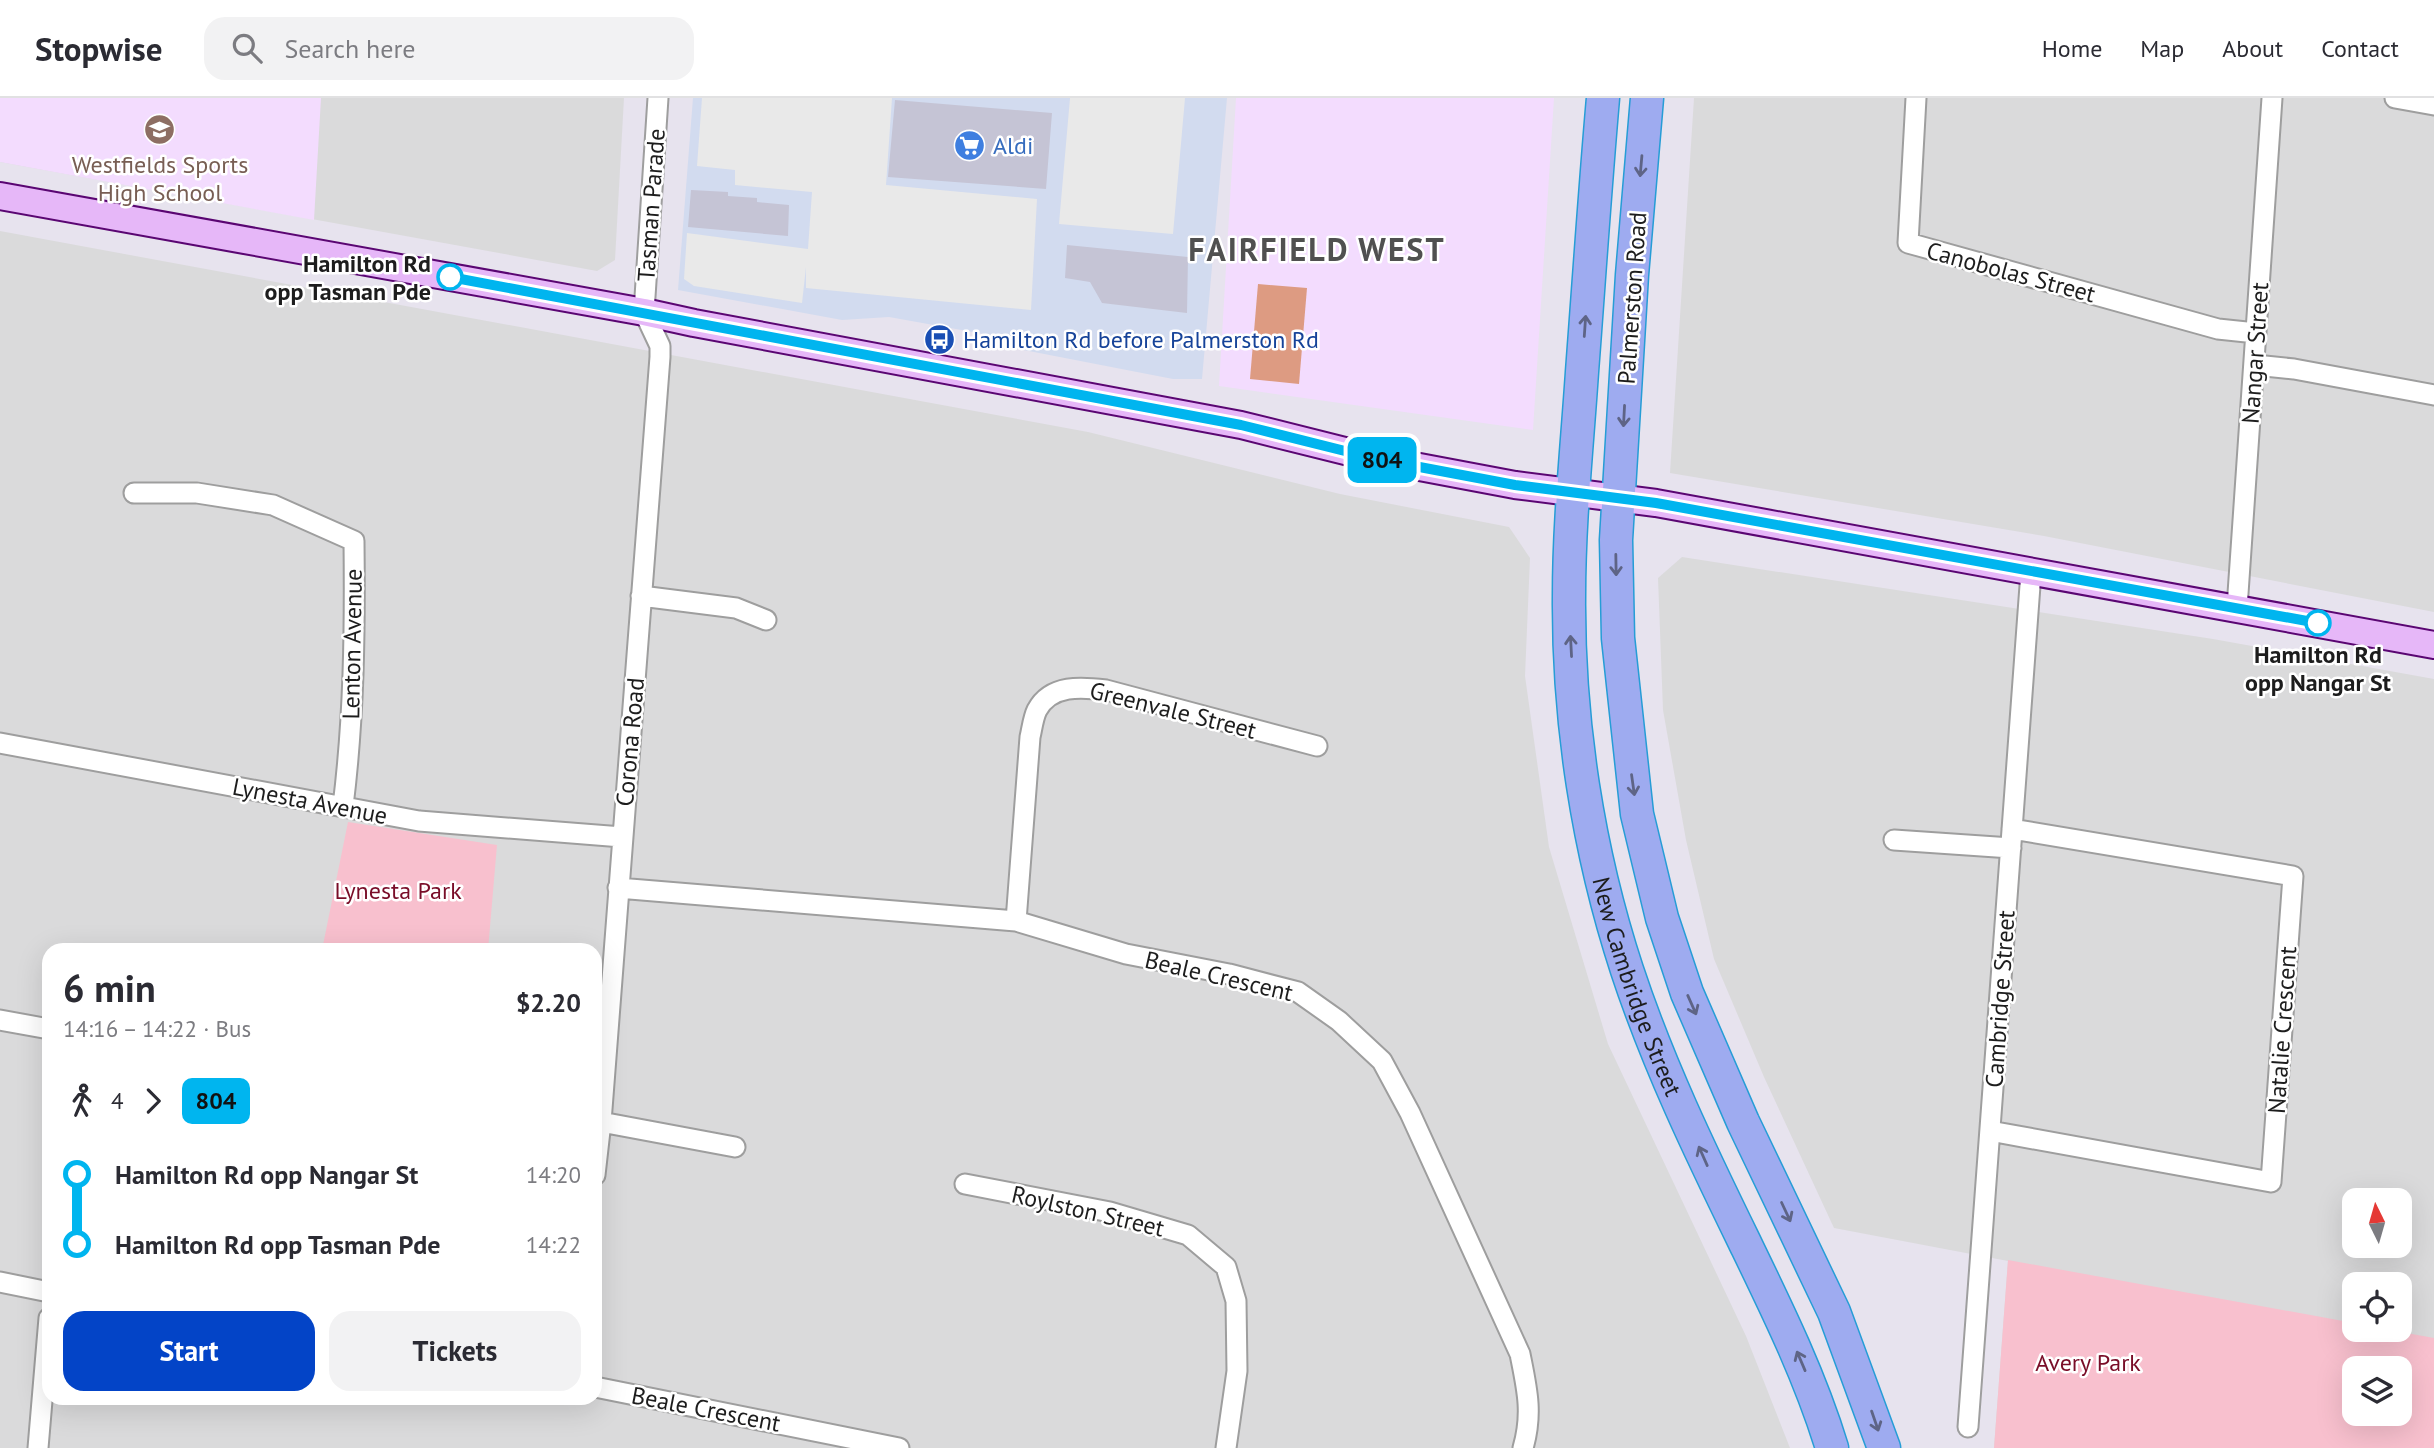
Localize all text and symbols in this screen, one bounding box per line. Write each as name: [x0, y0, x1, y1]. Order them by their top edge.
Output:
search box: [204, 17, 694, 80]
text: Stopwise: [35, 27, 162, 70]
icon: search: [228, 29, 266, 67]
text: Search here: [284, 32, 416, 65]
text: Home: [2042, 33, 2102, 64]
text: Map: [2140, 33, 2184, 64]
text: About: [2222, 33, 2283, 64]
text: Contact: [2321, 33, 2399, 64]
school or university icon: Westfields Sports High School: [143, 113, 177, 147]
street label: Tasman Parade: [630, 127, 672, 283]
supermarket icon: Aldi: [953, 128, 987, 162]
place label: Aldi: [993, 130, 1033, 161]
place label: Westfields Sports High School: [72, 149, 248, 208]
one-way arrow: [1634, 154, 1647, 177]
street label: Palmerston Road: [1611, 211, 1653, 385]
district label: FAIRFIELD WEST: [1188, 228, 1446, 270]
street label: Canobolas Street: [1923, 235, 2099, 309]
place label: Hamilton Rd opp Tasman Pde: [265, 248, 431, 307]
marker: Hamilton Rd opp Tasman Pde: [437, 264, 463, 290]
street label: Nangar Street: [2235, 281, 2275, 425]
one-way arrow: [1579, 316, 1592, 338]
bus stop icon: Hamilton Rd before Palmerston Rd: [923, 322, 957, 356]
place label: Hamilton Rd before Palmerston Rd: [963, 324, 1319, 355]
one-way arrow: [1617, 404, 1630, 427]
line badge: 804: [1342, 437, 1422, 483]
text: 804: [1362, 444, 1402, 475]
one-way arrow: [1610, 554, 1623, 577]
street label: Lenton Avenue: [335, 568, 369, 720]
marker: Hamilton Rd opp Nangar St: [2305, 610, 2331, 636]
one-way arrow: [1564, 635, 1577, 658]
place label: Hamilton Rd opp Nangar St: [2245, 639, 2392, 698]
street label: Greenvale Street: [1087, 674, 1259, 746]
street label: Corona Road: [609, 676, 651, 808]
street label: Lynesta Avenue: [230, 771, 390, 831]
one-way arrow: [1627, 774, 1640, 796]
street label: New Cambridge Street: [1586, 874, 1689, 1101]
park label: Lynesta Park: [334, 875, 462, 906]
street label: Cambridge Street: [1978, 909, 2022, 1089]
street label: Beale Crescent: [1142, 944, 1296, 1008]
street label: Natalie Crescent: [2261, 945, 2303, 1115]
text: 6 min: [63, 963, 156, 1012]
text: $2.20: [516, 986, 581, 1019]
one-way arrow: [1686, 993, 1699, 1015]
text: 14:16 – 14:22 · Bus: [63, 1014, 251, 1043]
icon: walk: [63, 1082, 101, 1120]
icon: forward: [134, 1082, 172, 1120]
text: 804: [196, 1085, 236, 1116]
text: 4: [111, 1086, 124, 1115]
one-way arrow: [1696, 1146, 1709, 1167]
text: Hamilton Rd opp Nangar St: [115, 1158, 418, 1191]
text: 14:20: [526, 1160, 581, 1189]
street label: Roylston Street: [1009, 1178, 1167, 1244]
north arrow: [2342, 1188, 2412, 1258]
map controls: [2342, 1188, 2412, 1426]
one-way arrow: [1780, 1201, 1793, 1222]
text: Hamilton Rd opp Tasman Pde: [115, 1228, 441, 1261]
text: 14:22: [526, 1230, 581, 1259]
button: locate: [2342, 1272, 2412, 1342]
button: Start: [63, 1311, 315, 1391]
button: Tickets: [329, 1311, 581, 1391]
park label: Avery Park: [2035, 1347, 2141, 1378]
one-way arrow: [1794, 1351, 1807, 1372]
button: layers: [2342, 1356, 2412, 1426]
street label: Beale Crescent: [629, 1379, 783, 1439]
one-way arrow: [1869, 1410, 1882, 1432]

